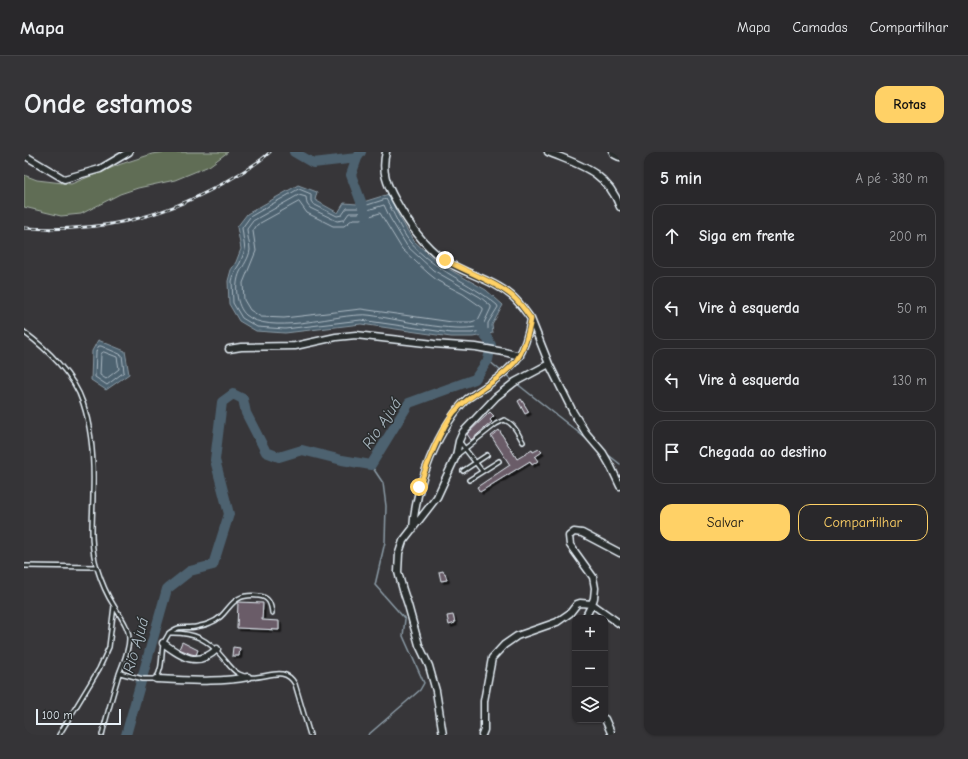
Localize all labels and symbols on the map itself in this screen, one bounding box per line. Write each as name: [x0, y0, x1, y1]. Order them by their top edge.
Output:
route end: [436, 251, 454, 269]
water label: Rio Ajuá: [358, 395, 405, 452]
route start: [410, 478, 428, 496]
water label: Rio Ajuá: [119, 615, 152, 675]
scale bar: [36, 707, 121, 726]

